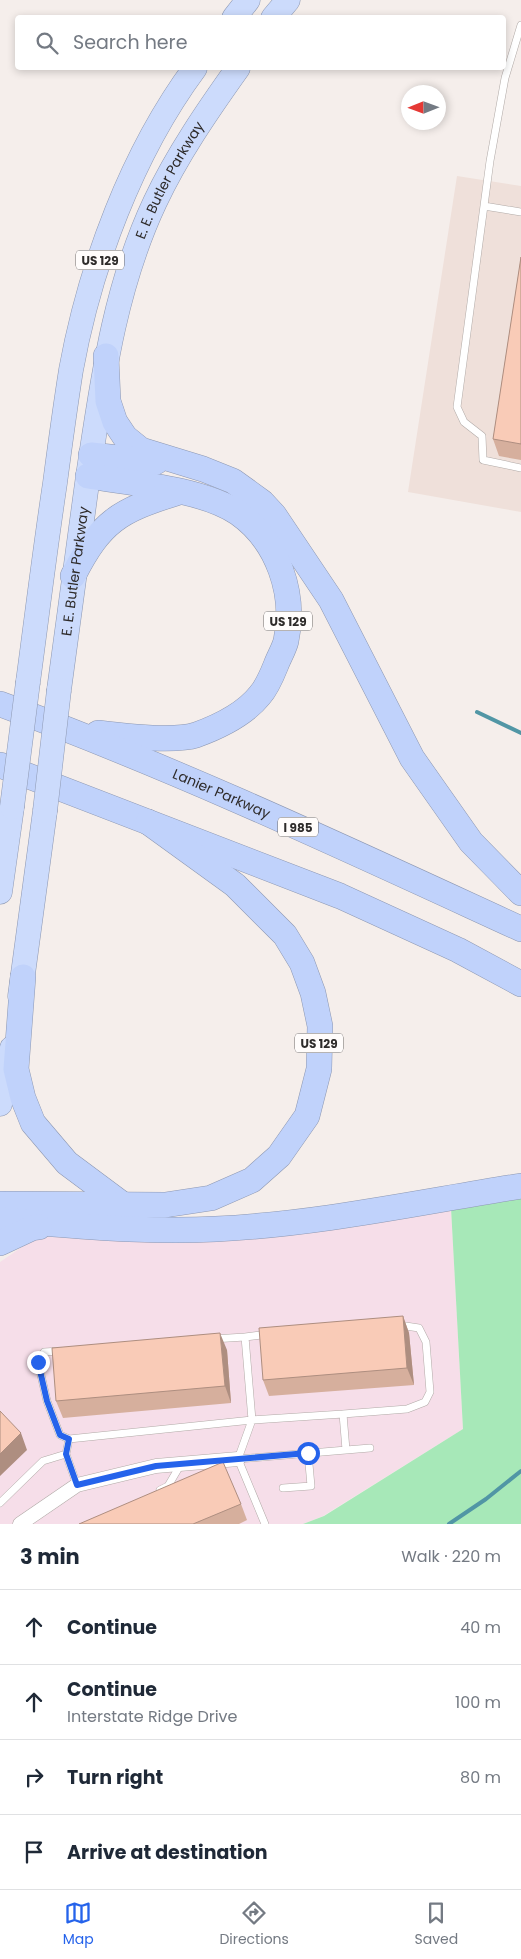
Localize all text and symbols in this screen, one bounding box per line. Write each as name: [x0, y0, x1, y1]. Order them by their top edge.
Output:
search box: [15, 15, 506, 70]
icon: search: [33, 29, 61, 57]
text: Search here: [73, 29, 187, 56]
north arrow: [401, 85, 446, 130]
street label: E. E. Butler Parkway: [130, 117, 209, 242]
road number: US 129: [76, 250, 124, 270]
street label: E. E. Butler Parkway: [56, 505, 94, 637]
road number: US 129: [264, 612, 312, 630]
street label: Lanier Parkway: [170, 764, 274, 824]
road number: I 985: [278, 818, 318, 836]
road number: US 129: [295, 1034, 343, 1052]
route end: [27, 1351, 50, 1374]
route start: [297, 1442, 320, 1465]
text: 3 min: [20, 1542, 80, 1571]
text: Walk · 220 m: [401, 1545, 501, 1568]
icon: ahead: [20, 1613, 48, 1641]
text: Continue: [67, 1614, 157, 1641]
text: 40 m: [460, 1616, 501, 1639]
text: Continue: [67, 1676, 157, 1703]
icon: ahead: [20, 1688, 48, 1716]
text: 100 m: [455, 1691, 501, 1714]
text: Interstate Ridge Drive: [67, 1705, 238, 1728]
icon: right: [20, 1763, 48, 1791]
text: Turn right: [67, 1764, 163, 1791]
text: 80 m: [460, 1766, 501, 1789]
icon: arrive: [20, 1838, 48, 1866]
text: Arrive at destination: [67, 1839, 268, 1866]
tab: Map: [63, 1899, 94, 1950]
tab: Directions: [219, 1899, 289, 1950]
tab: Saved: [414, 1899, 458, 1950]

